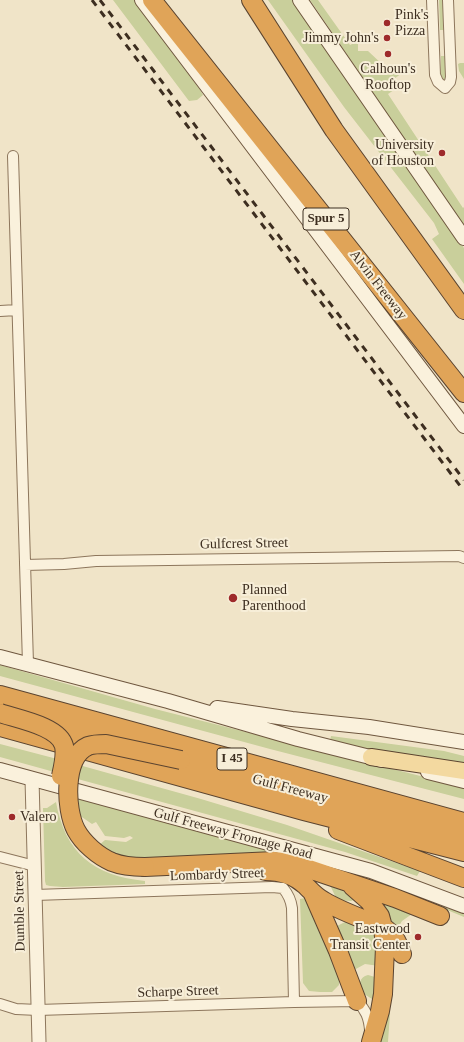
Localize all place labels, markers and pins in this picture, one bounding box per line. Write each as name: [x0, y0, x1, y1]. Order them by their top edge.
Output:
place label: Pink's Pizza: [395, 7, 429, 40]
marker: Pink's Pizza: [382, 18, 392, 28]
place label: Jimmy John's: [303, 30, 379, 46]
marker: Jimmy John's: [382, 33, 392, 43]
marker: Calhoun's Rooftop: [383, 49, 393, 59]
place label: Calhoun's Rooftop: [360, 61, 416, 94]
place label: University of Houston: [371, 137, 434, 170]
marker: University of Houston: [437, 148, 447, 158]
place label: Planned Parenthood: [242, 582, 306, 614]
marker: Planned Parenthood: [227, 592, 239, 604]
place label: Valero: [20, 809, 57, 825]
marker: Valero: [7, 812, 17, 822]
place label: Eastwood Transit Center: [330, 921, 410, 954]
marker: Eastwood Transit Center: [413, 932, 423, 942]

